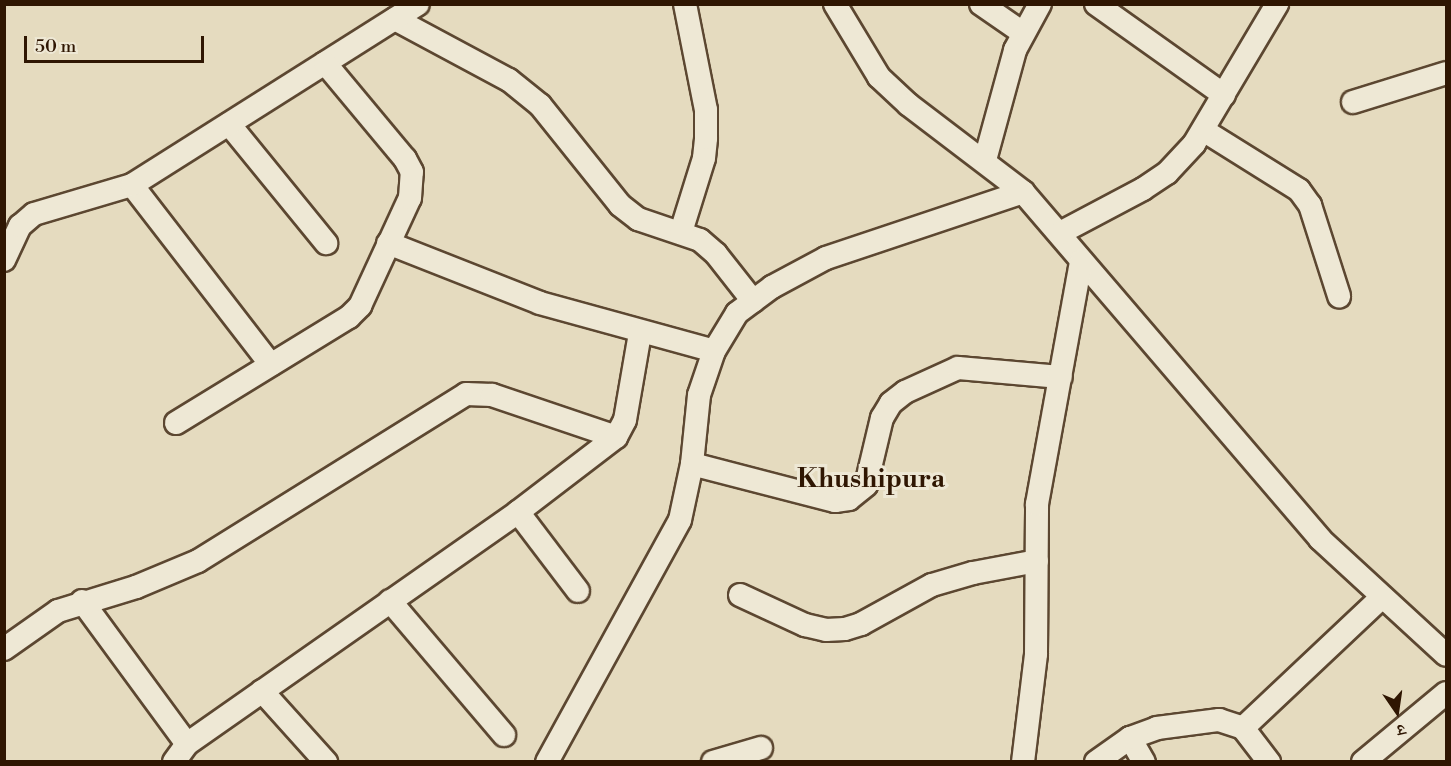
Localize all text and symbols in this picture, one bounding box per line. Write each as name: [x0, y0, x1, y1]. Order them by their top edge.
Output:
scale bar: [27, 24, 207, 62]
text: 50 m: [35, 35, 76, 58]
district label: Khushipura: [797, 464, 945, 496]
north arrow: [1367, 682, 1427, 742]
text: उ: [1395, 719, 1407, 740]

